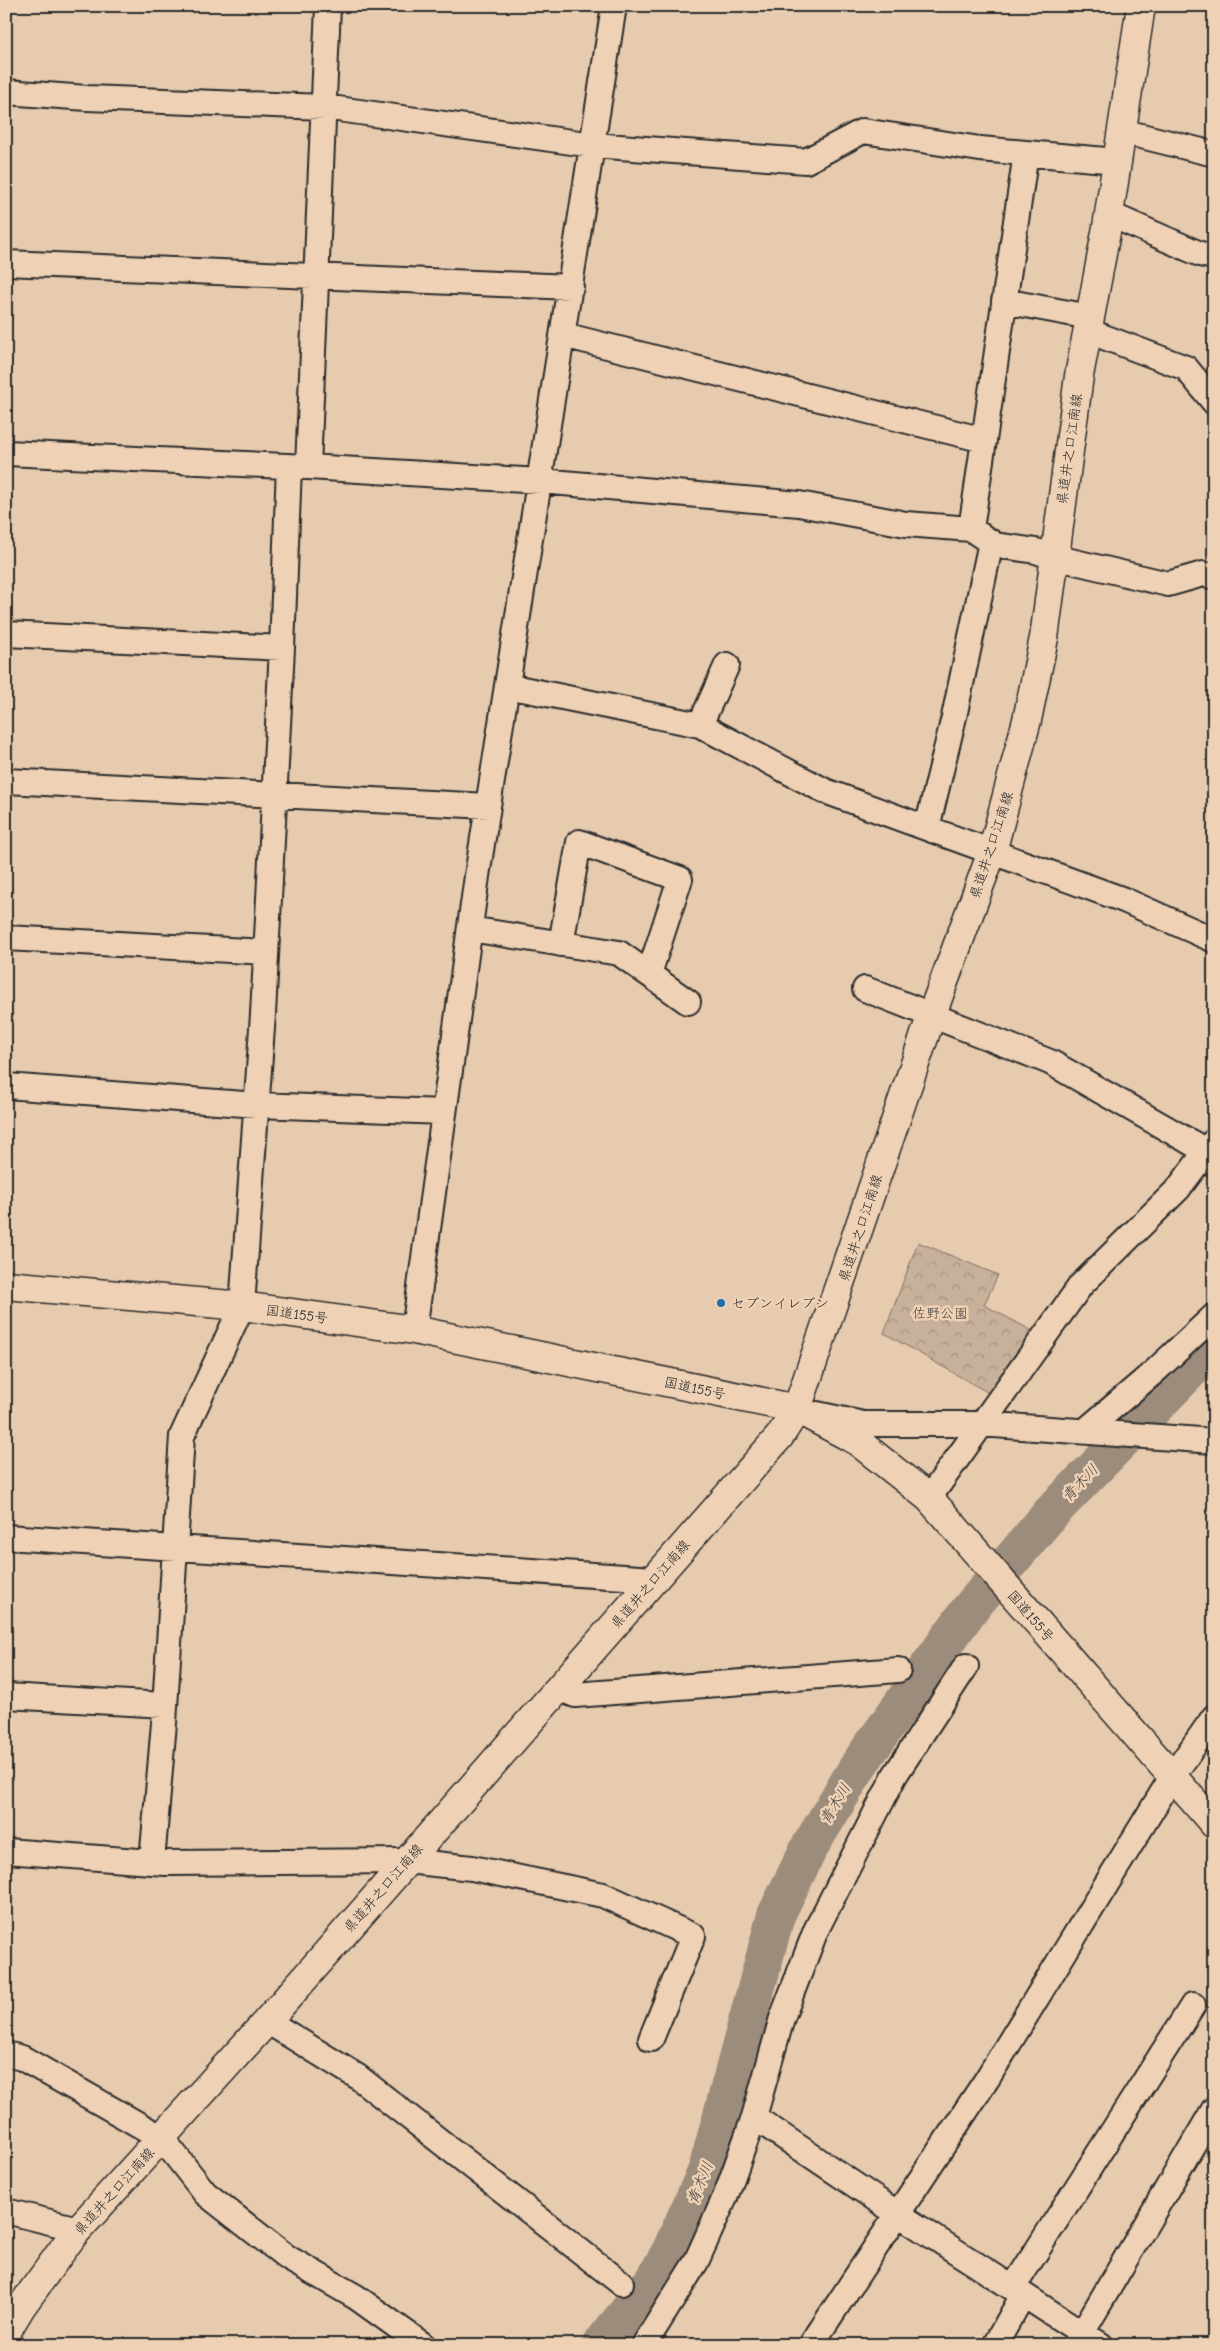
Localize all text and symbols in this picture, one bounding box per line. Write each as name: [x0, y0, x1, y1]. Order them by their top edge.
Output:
street label: 県道井之口江南線: [1053, 392, 1086, 506]
street label: 県道井之口江南線: [966, 789, 1017, 901]
street label: 県道井之口江南線: [835, 1172, 886, 1284]
place label: セブンイレブン: [731, 1295, 829, 1312]
marker: セブンイレブン: [715, 1297, 727, 1309]
street label: 国道155号: [265, 1302, 329, 1327]
park label: 佐野公園: [912, 1305, 968, 1322]
street label: 国道155号: [662, 1374, 727, 1403]
water label: 青木川: [1058, 1461, 1102, 1505]
street label: 県道井之口江南線: [607, 1536, 694, 1632]
street label: 国道155号: [1004, 1587, 1058, 1646]
water label: 青木川: [816, 1780, 854, 1828]
street label: 県道井之口江南線: [340, 1840, 427, 1936]
street label: 県道井之口江南線: [71, 2144, 158, 2239]
water label: 青木川: [683, 2159, 717, 2207]

